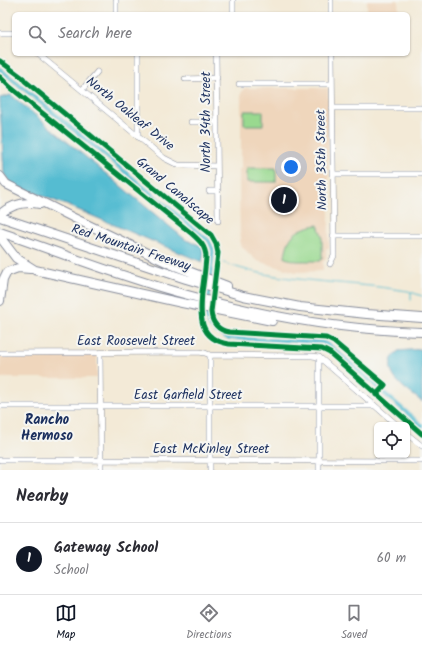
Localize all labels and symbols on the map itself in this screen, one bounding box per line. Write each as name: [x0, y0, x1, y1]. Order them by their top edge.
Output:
street label: North 34th Street: [196, 71, 217, 172]
street label: North Oakleaf Drive: [81, 72, 179, 156]
street label: North 35th Street: [311, 108, 333, 211]
street label: Grand Canalscape: [131, 152, 219, 230]
your location: [281, 157, 301, 177]
pin: 1: [271, 185, 297, 215]
street label: Red Mountain Freeway: [69, 219, 194, 278]
street label: East Roosevelt Street: [77, 331, 196, 352]
street label: East Garfield Street: [134, 385, 243, 406]
district label: Rancho Hermoso: [21, 409, 74, 447]
street label: East McKinley Street: [153, 439, 270, 460]

